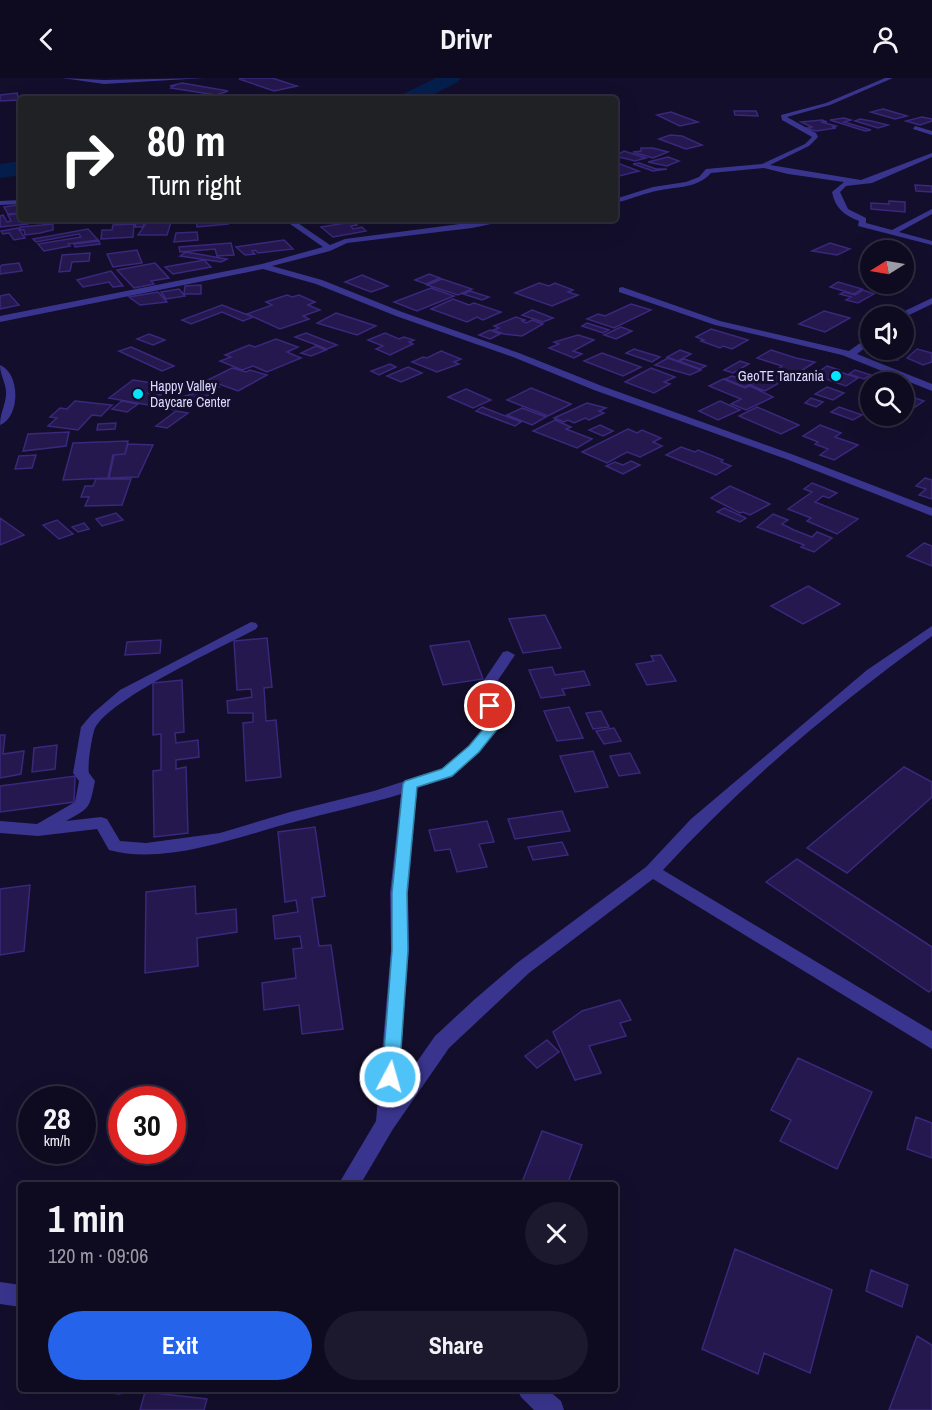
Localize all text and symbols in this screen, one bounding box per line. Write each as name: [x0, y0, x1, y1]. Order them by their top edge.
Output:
text: Drivr: [440, 21, 492, 57]
icon: back: [30, 23, 63, 56]
icon: person: [869, 23, 902, 56]
text: 80 m: [147, 113, 226, 169]
icon: right: [48, 120, 126, 198]
text: Turn right: [147, 167, 241, 203]
north arrow: [860, 240, 914, 294]
map controls: [860, 240, 914, 426]
button: sound: [860, 306, 914, 360]
place label: GeoTE Tanzania: [738, 367, 825, 385]
marker: GeoTE Tanzania: [829, 369, 843, 383]
button: search: [860, 372, 914, 426]
place label: Happy Valley Daycare Center: [150, 377, 231, 411]
marker: Happy Valley Daycare Center: [131, 387, 145, 401]
pin: [464, 680, 515, 731]
icon: arrive: [473, 689, 506, 722]
position arrow: [358, 1045, 422, 1109]
speed limit sign: 30: [108, 1086, 186, 1164]
text: 28: [43, 1098, 71, 1138]
text: km/h: [44, 1130, 70, 1151]
text: 1 min: [48, 1195, 125, 1243]
button: close: [525, 1202, 588, 1265]
text: 120 m · 09:06: [48, 1242, 148, 1269]
button: Exit: [48, 1311, 312, 1380]
button: Share: [324, 1311, 588, 1380]

